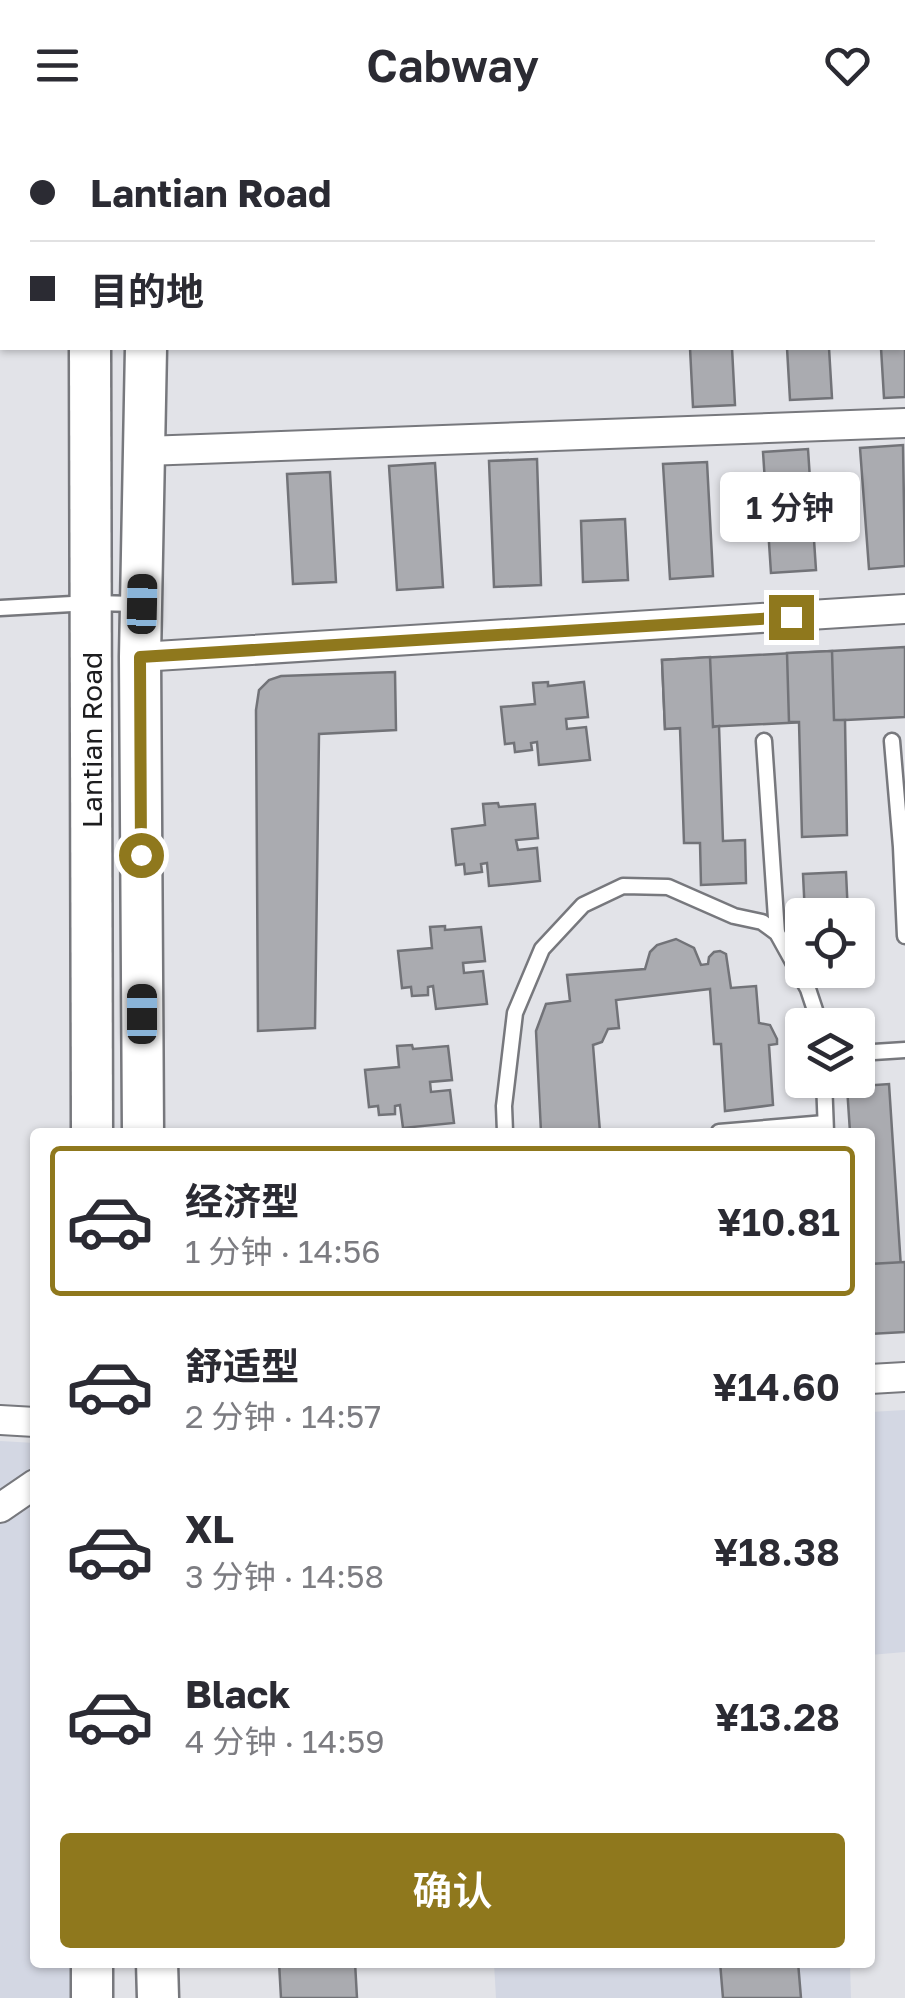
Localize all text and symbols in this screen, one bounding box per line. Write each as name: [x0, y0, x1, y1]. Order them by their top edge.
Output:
icon: menu: [30, 38, 85, 93]
text: Cabway: [366, 38, 539, 92]
icon: heart: [820, 38, 875, 93]
text: Lantian Road: [90, 170, 331, 215]
text: 目的地: [90, 268, 204, 313]
callout: 1 分钟: [721, 472, 861, 542]
text: 1 分钟: [746, 488, 834, 526]
car: [126, 574, 158, 634]
route end: [769, 595, 814, 640]
street label: Lantian Road: [75, 652, 108, 828]
route start: [119, 833, 164, 878]
map controls: [785, 898, 875, 1098]
button: locate: [785, 898, 875, 988]
car: [127, 984, 157, 1044]
button: layers: [785, 1008, 875, 1098]
icon: car: [65, 1176, 155, 1266]
text: 经济型: [185, 1178, 299, 1223]
text: ¥10.81: [717, 1199, 840, 1244]
text: 1 分钟 · 14:56: [185, 1232, 381, 1270]
icon: car: [65, 1341, 155, 1431]
text: 舒适型: [185, 1343, 299, 1388]
text: ¥14.60: [713, 1364, 840, 1409]
text: 2 分钟 · 14:57: [185, 1397, 381, 1435]
icon: car: [65, 1506, 155, 1596]
text: XL: [185, 1506, 234, 1551]
text: ¥18.38: [714, 1529, 840, 1574]
text: 3 分钟 · 14:58: [185, 1557, 384, 1595]
icon: car: [65, 1671, 155, 1761]
text: Black: [185, 1671, 290, 1716]
text: ¥13.28: [715, 1694, 840, 1739]
text: 4 分钟 · 14:59: [185, 1722, 385, 1760]
button: 确认: [60, 1833, 845, 1948]

